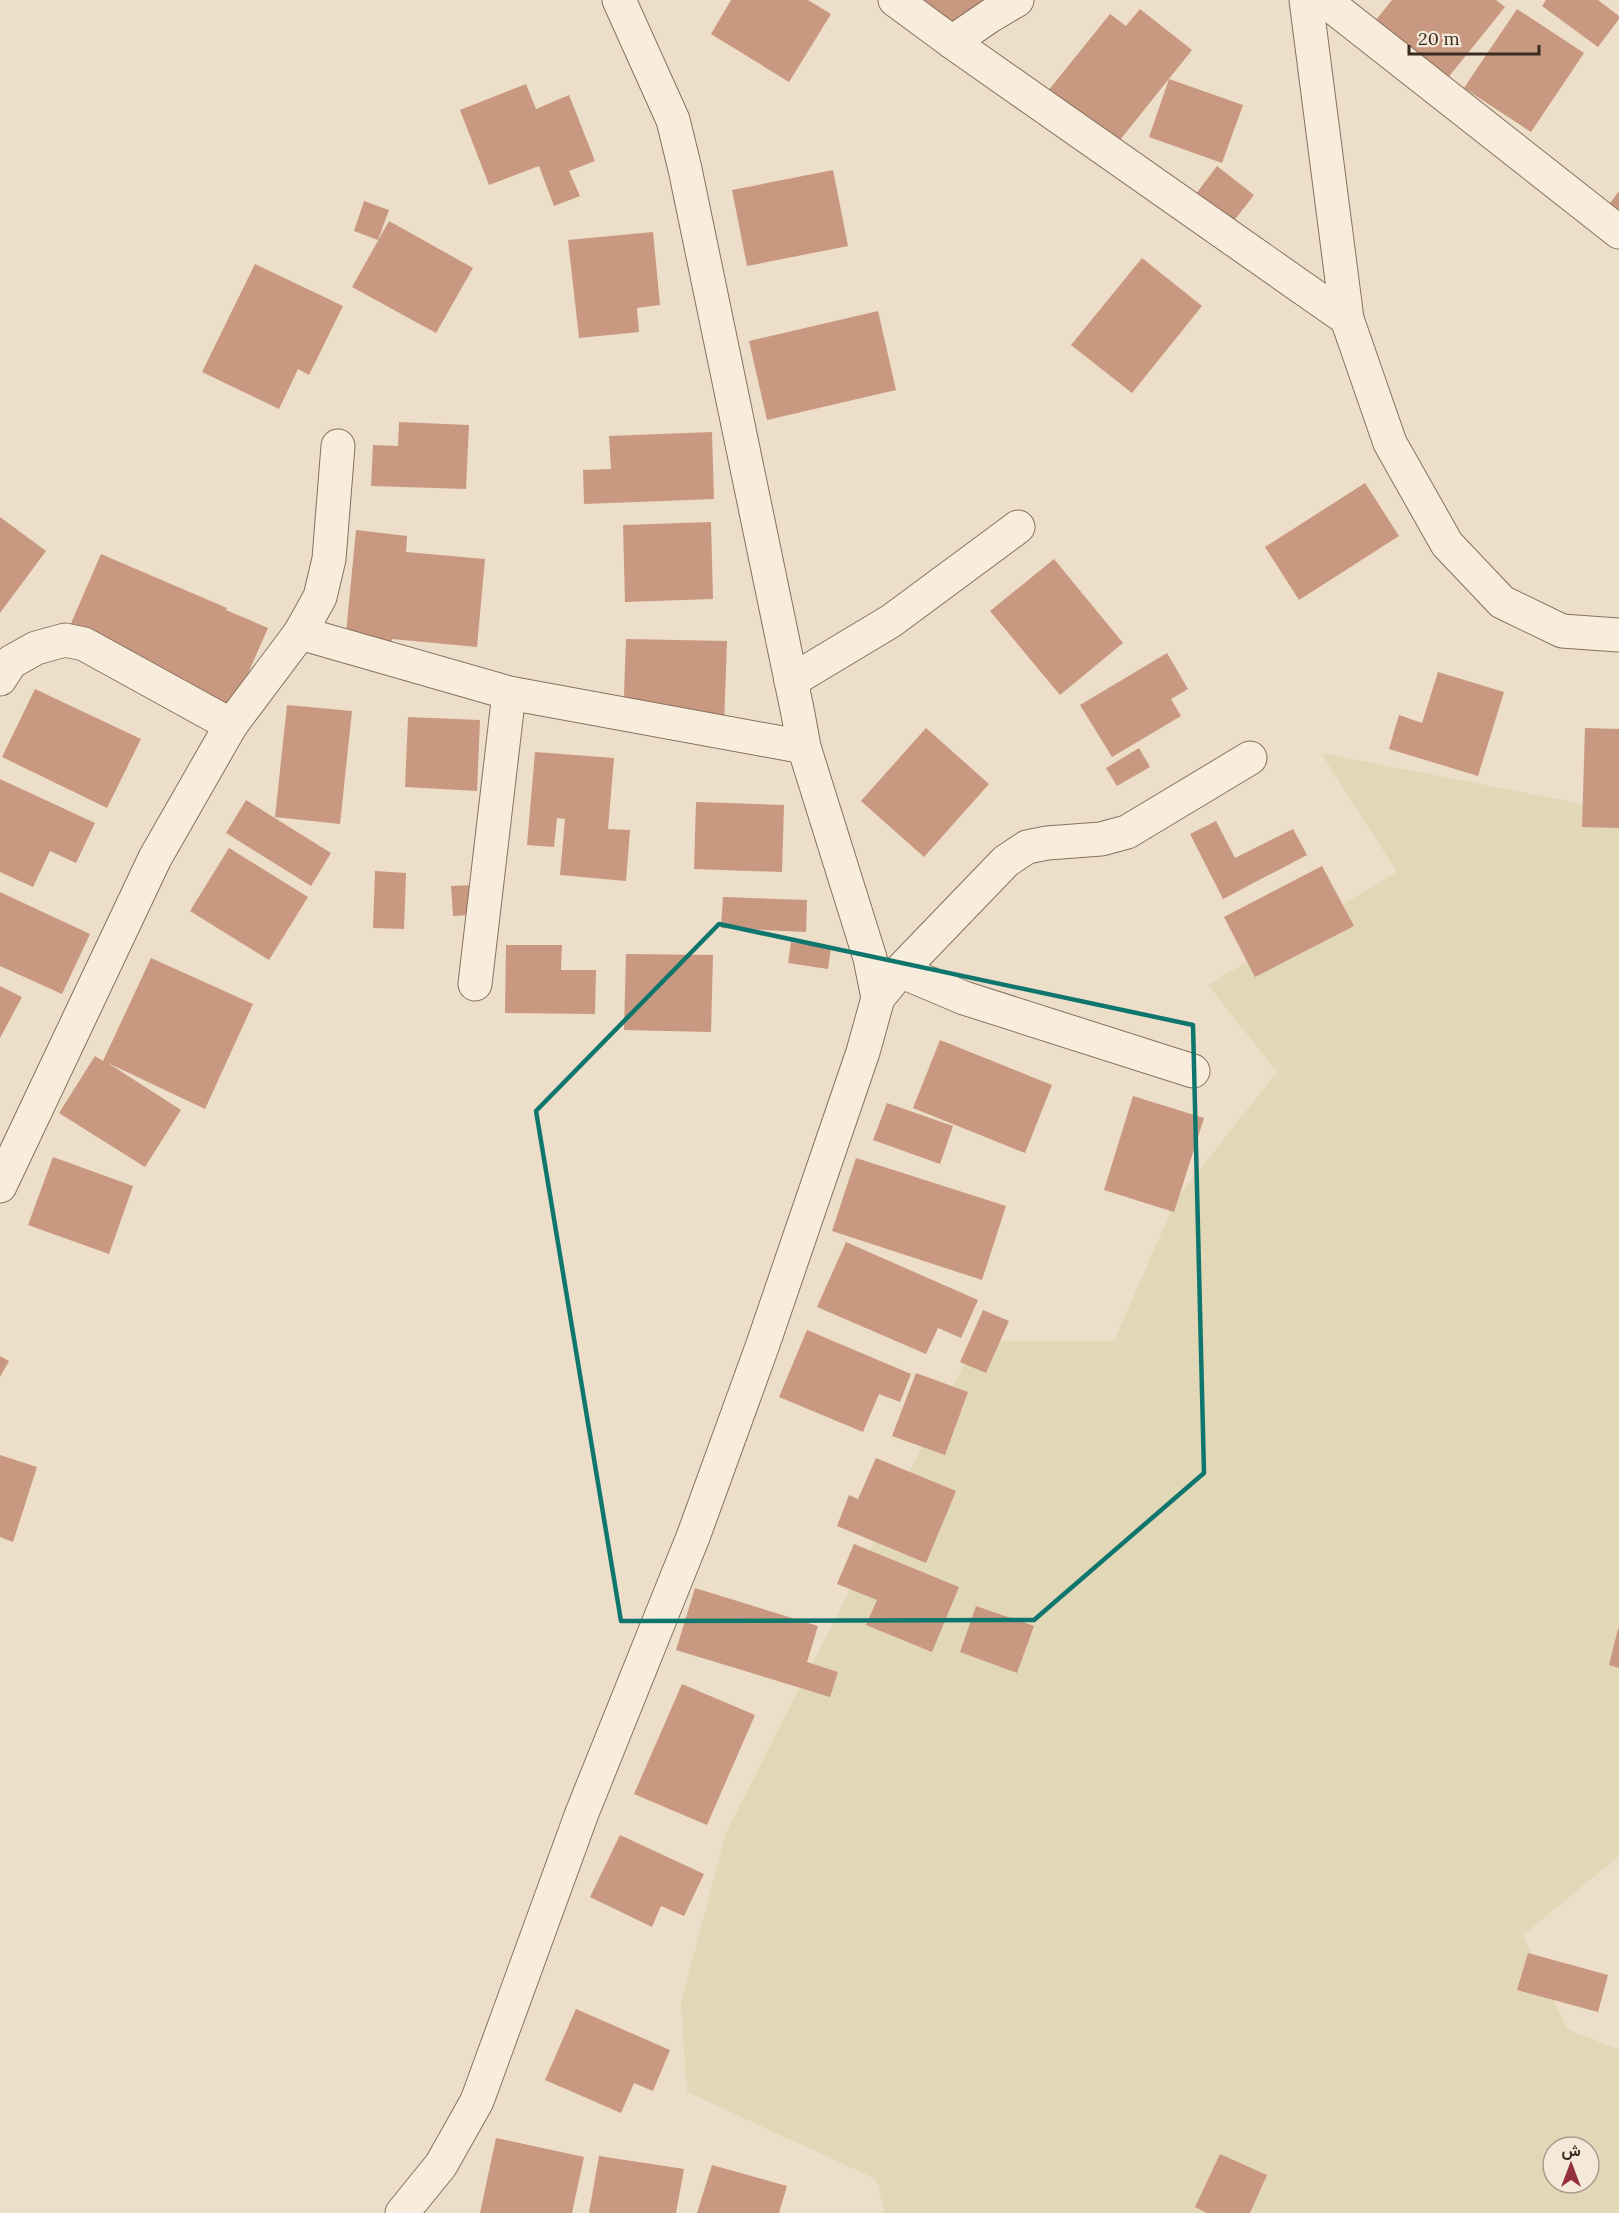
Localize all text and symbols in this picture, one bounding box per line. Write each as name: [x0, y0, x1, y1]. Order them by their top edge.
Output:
scale bar: [1409, 18, 1540, 56]
text: 20 m: [1418, 27, 1460, 50]
north arrow: [1541, 2135, 1601, 2195]
text: ش: [1561, 2140, 1581, 2160]

